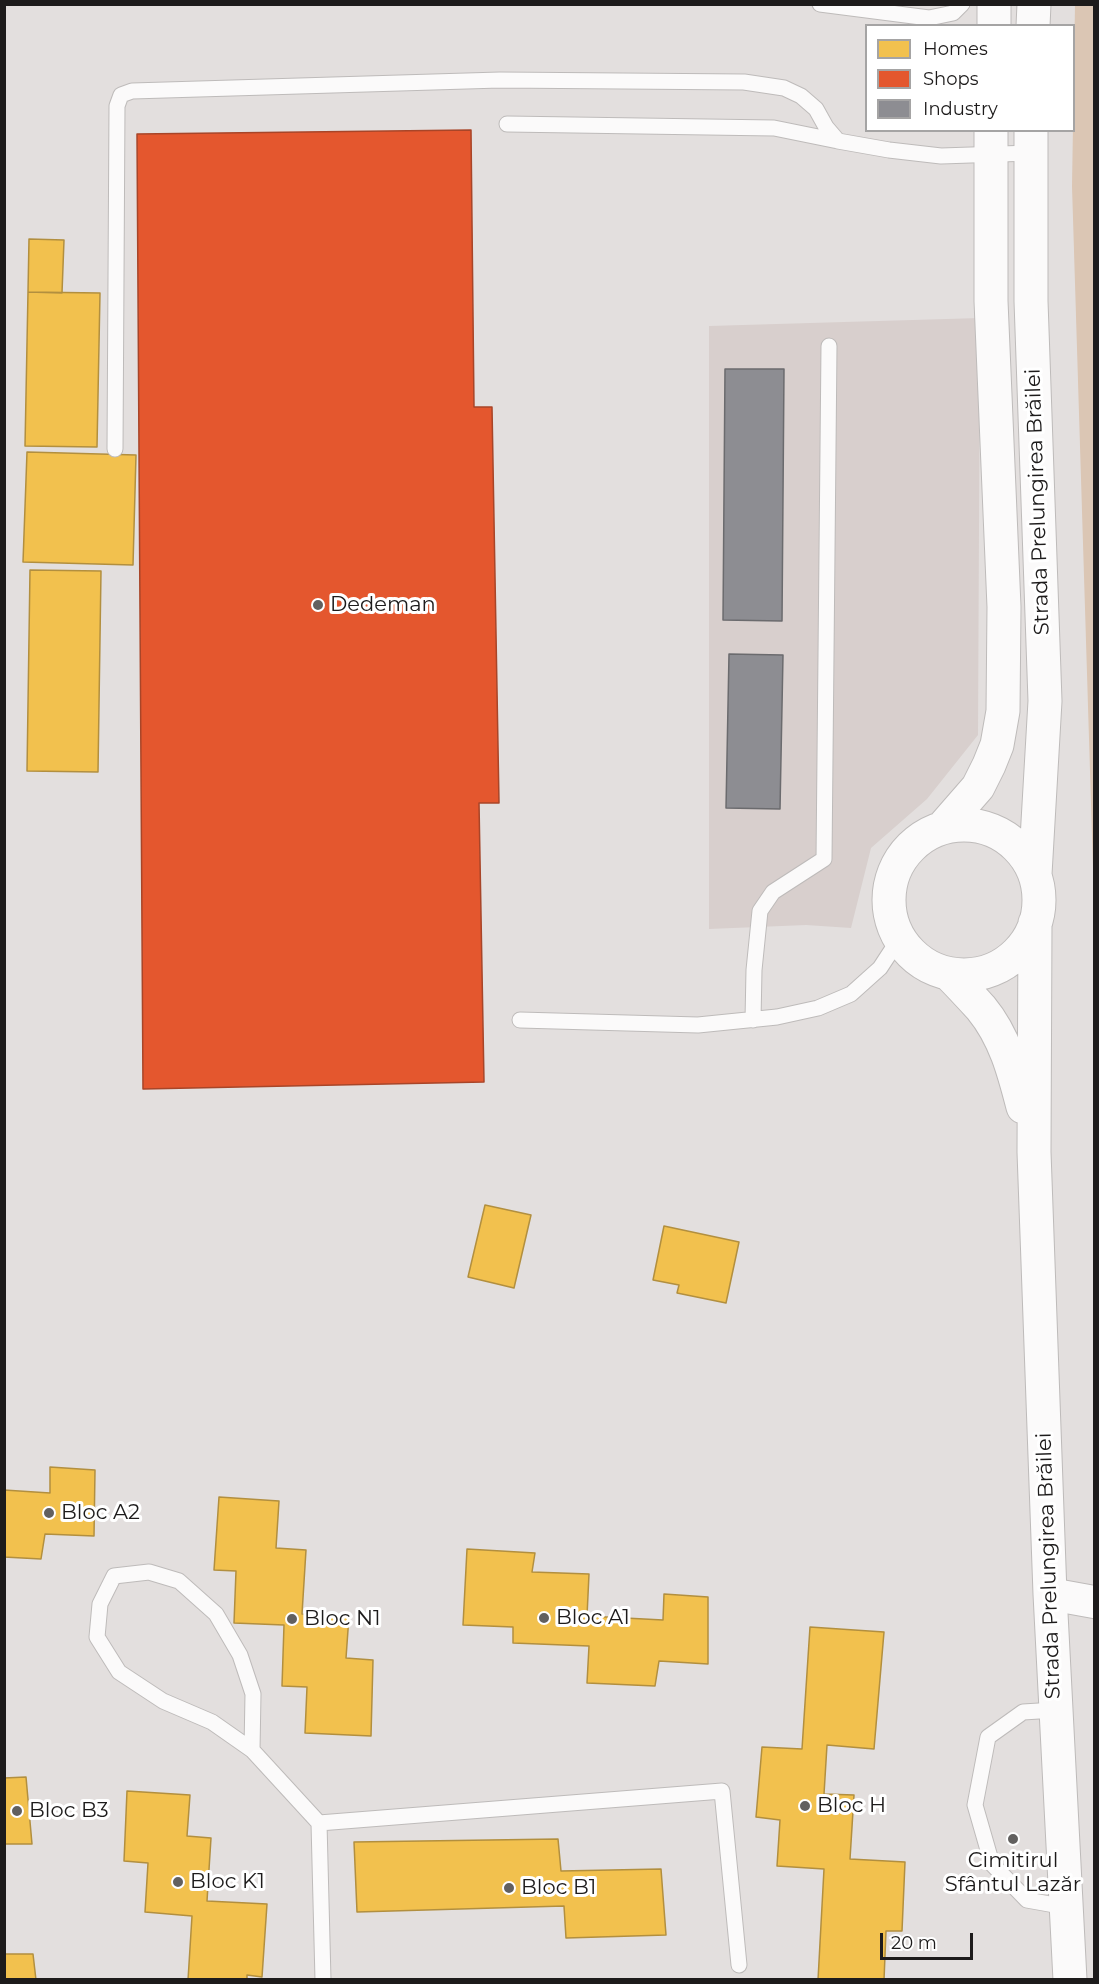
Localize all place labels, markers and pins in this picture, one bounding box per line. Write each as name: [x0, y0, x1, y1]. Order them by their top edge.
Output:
place label: Dedeman: [330, 592, 436, 618]
marker: Dedeman: [311, 598, 325, 612]
place label: Bloc A2: [61, 1500, 140, 1526]
marker: Bloc A2: [42, 1506, 56, 1520]
place label: Bloc A1: [556, 1605, 630, 1631]
place label: Bloc N1: [304, 1606, 381, 1632]
marker: Bloc A1: [537, 1611, 551, 1625]
marker: Bloc N1: [285, 1612, 299, 1626]
place label: Bloc H: [817, 1793, 886, 1819]
place label: Bloc B3: [29, 1798, 109, 1824]
marker: Bloc H: [798, 1799, 812, 1813]
marker: Bloc B3: [10, 1804, 24, 1818]
marker: Cimitirul Sfântul Lazăr: [1006, 1832, 1020, 1846]
place label: Cimitirul Sfântul Lazăr: [945, 1848, 1081, 1898]
place label: Bloc K1: [190, 1869, 265, 1895]
marker: Bloc K1: [171, 1875, 185, 1889]
place label: Bloc B1: [521, 1875, 596, 1901]
marker: Bloc B1: [502, 1881, 516, 1895]

